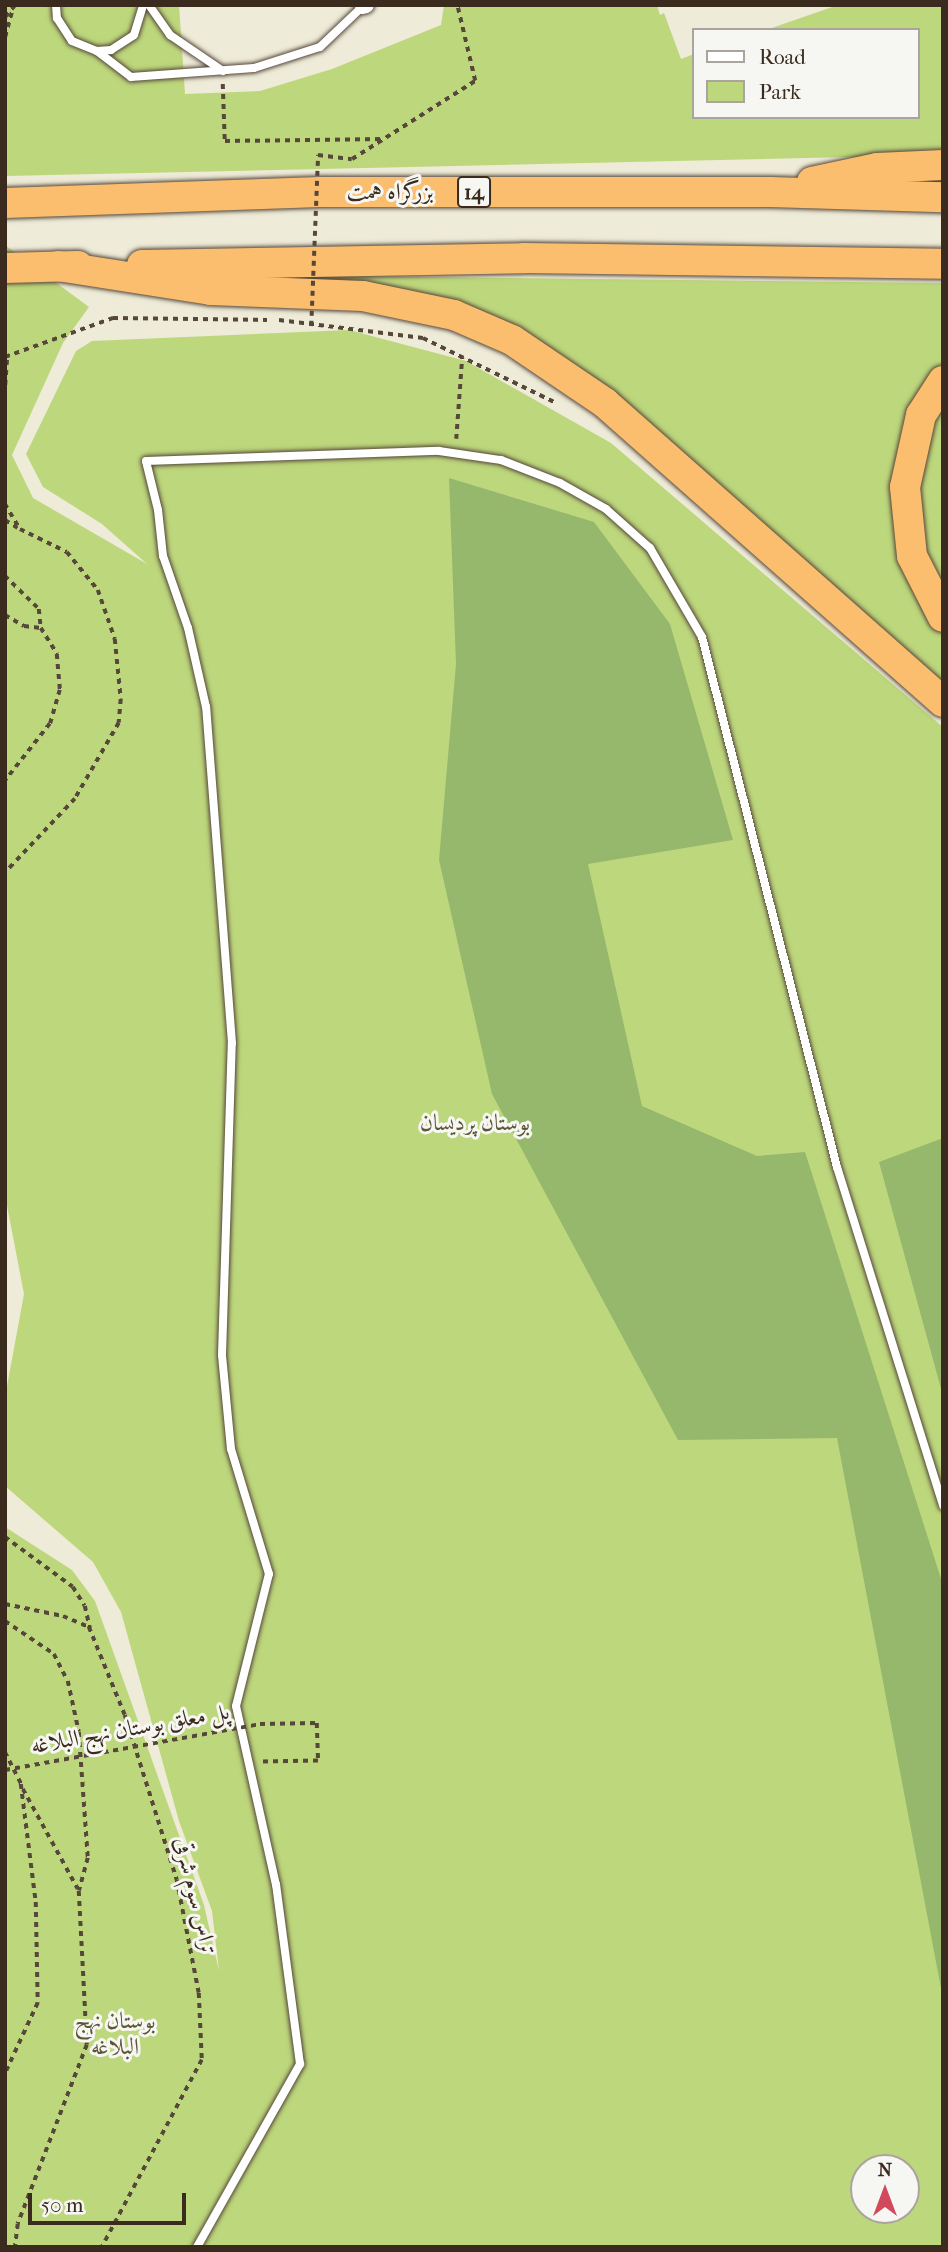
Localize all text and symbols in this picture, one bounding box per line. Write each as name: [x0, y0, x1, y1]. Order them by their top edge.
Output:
legend: [692, 28, 920, 119]
text: Road: [759, 45, 806, 69]
text: Park: [759, 80, 801, 104]
road number: 14: [456, 174, 491, 210]
street label: بزرگراه همت: [347, 178, 433, 206]
park label: بوستان پردیسان: [420, 1109, 530, 1137]
street label: پل معلق بوستان نهج البلاغه: [29, 1698, 231, 1760]
street label: تراس سوم شرقی: [168, 1834, 222, 1958]
park label: بوستان نهج البلاغه: [74, 2007, 156, 2061]
north arrow: [850, 2154, 920, 2224]
text: N: [878, 2159, 892, 2181]
scale bar: [32, 2178, 189, 2222]
text: 50 m: [41, 2193, 84, 2217]

